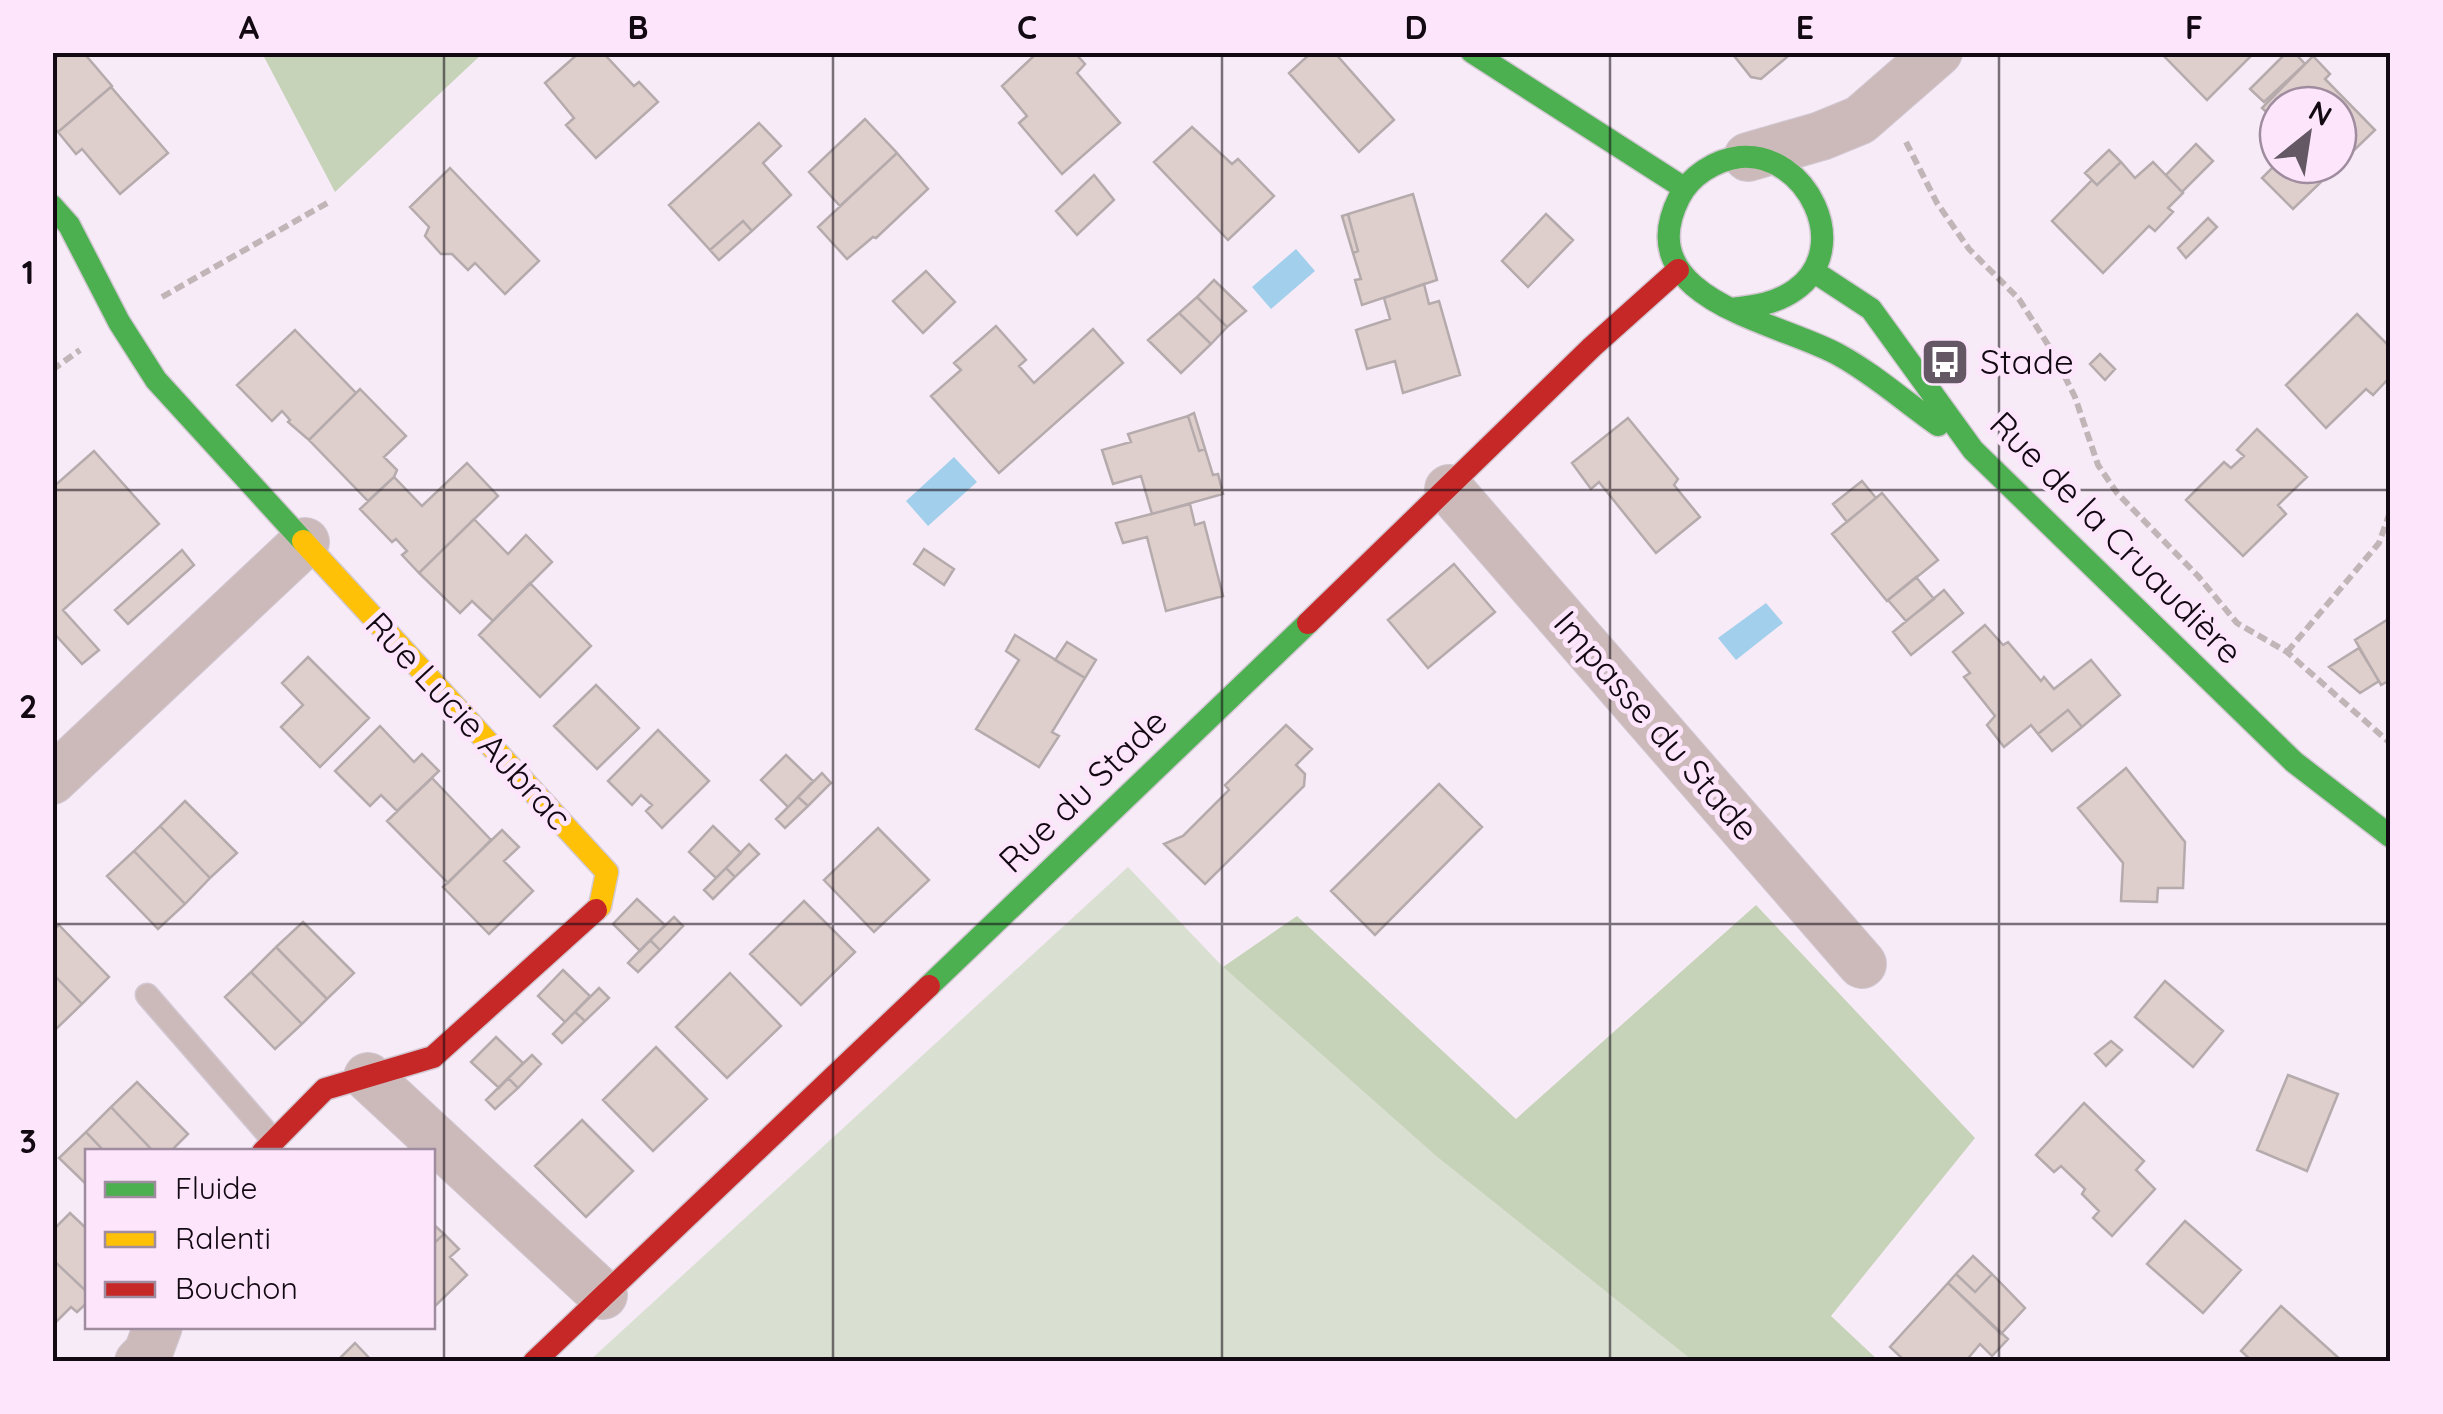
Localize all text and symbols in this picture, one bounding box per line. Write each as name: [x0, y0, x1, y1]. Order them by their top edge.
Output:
text: A: [239, 7, 260, 47]
text: B: [628, 7, 648, 47]
text: C: [1017, 7, 1037, 47]
text: D: [1405, 7, 1427, 47]
text: E: [1796, 7, 1814, 47]
text: F: [2185, 7, 2203, 47]
north arrow: [2258, 85, 2358, 185]
text: N: [2303, 93, 2338, 133]
text: 1: [22, 252, 34, 292]
bus stop icon: Stade: [1919, 336, 1971, 388]
place label: Stade: [1980, 339, 2074, 383]
street label: Rue de la Cruaudière: [1981, 402, 2252, 673]
street label: Impasse du Stade: [1545, 601, 1769, 849]
street label: Rue Lucie Aubrac: [357, 602, 581, 838]
text: 2: [19, 686, 37, 726]
street label: Rue du Stade: [989, 699, 1176, 882]
text: 3: [19, 1121, 37, 1161]
legend: [85, 1149, 435, 1329]
text: Fluide: [175, 1169, 257, 1207]
text: Ralenti: [175, 1219, 271, 1257]
text: Bouchon: [175, 1269, 298, 1307]

